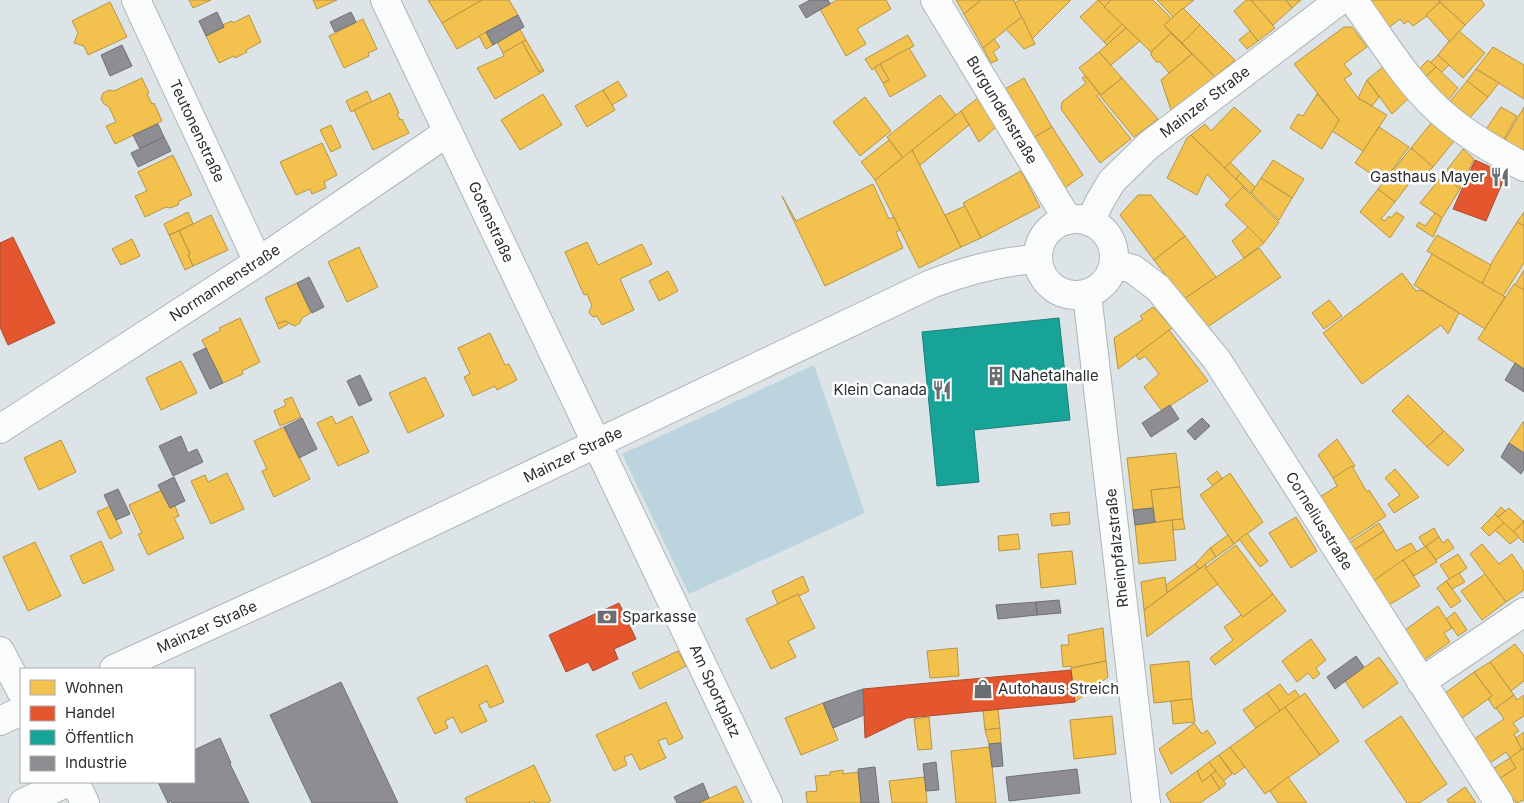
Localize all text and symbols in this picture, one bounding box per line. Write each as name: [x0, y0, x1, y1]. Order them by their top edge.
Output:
street label: Burgundenstraße: [963, 52, 1042, 167]
street label: Mainzer Straße: [1156, 62, 1253, 142]
street label: Teutonenstraße: [165, 76, 230, 185]
restaurant icon: Gasthaus Mayer: [1489, 166, 1511, 188]
place label: Gasthaus Mayer: [1370, 167, 1485, 186]
street label: Gotenstraße: [464, 178, 519, 265]
street label: Normannenstraße: [166, 240, 284, 325]
building icon: Nahetalhalle: [985, 365, 1007, 387]
place label: Nahetalhalle: [1011, 366, 1099, 385]
restaurant icon: Klein Canada: [931, 379, 953, 401]
place label: Klein Canada: [834, 380, 927, 399]
street label: Mainzer Straße: [520, 422, 625, 487]
street label: Corneliusstraße: [1282, 468, 1357, 573]
street label: Rheinpfalzstraße: [1101, 488, 1132, 608]
street label: Mainzer Straße: [154, 596, 260, 657]
bank icon: Sparkasse: [596, 606, 618, 628]
place label: Sparkasse: [622, 607, 697, 626]
street label: Am Sportplatz: [686, 641, 745, 740]
legend: [20, 668, 195, 783]
text: Wohnen: [65, 678, 123, 697]
shop icon: Autohaus Streich: [972, 678, 994, 700]
place label: Autohaus Streich: [998, 679, 1119, 698]
text: Handel: [65, 703, 115, 722]
text: Öffentlich: [65, 728, 134, 747]
text: Industrie: [65, 753, 127, 772]

